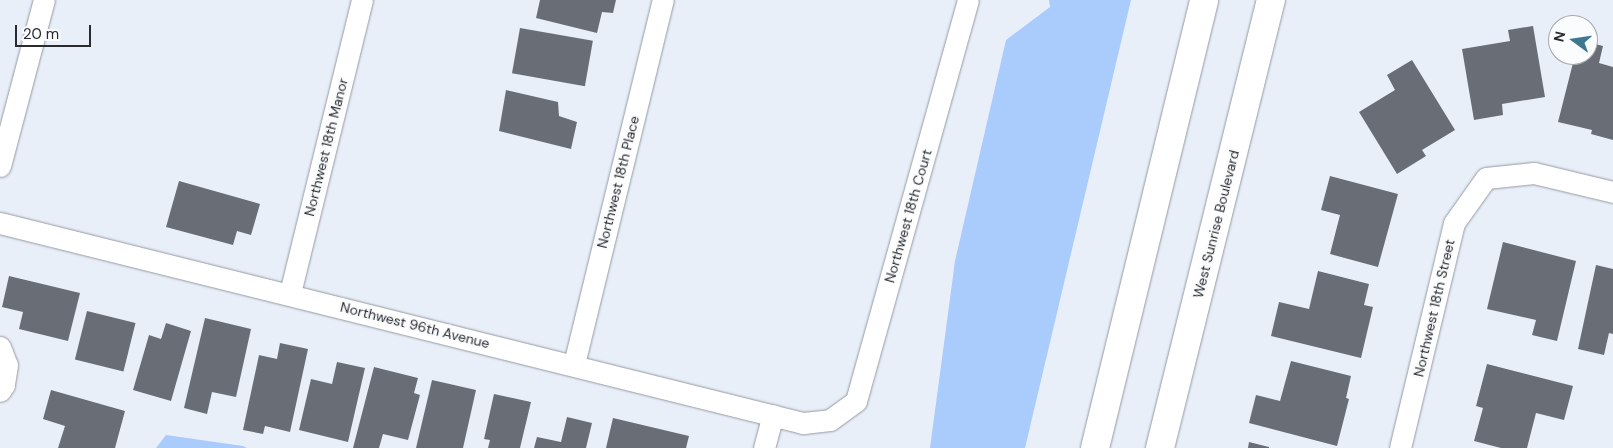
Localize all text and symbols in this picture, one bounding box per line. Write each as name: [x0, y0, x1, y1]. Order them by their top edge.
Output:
scale bar: [18, 15, 94, 47]
north arrow: [1548, 15, 1598, 65]
text: 20 m: [23, 24, 59, 44]
text: N: [1549, 29, 1569, 44]
street label: Northwest 18th Manor: [301, 76, 351, 218]
street label: Northwest 18th Place: [593, 114, 643, 250]
street label: Northwest 18th Court: [881, 147, 935, 285]
street label: West Sunrise Boulevard: [1189, 148, 1243, 300]
street label: Northwest 18th Street: [1410, 238, 1458, 378]
street label: Northwest 96th Avenue: [339, 298, 491, 352]

